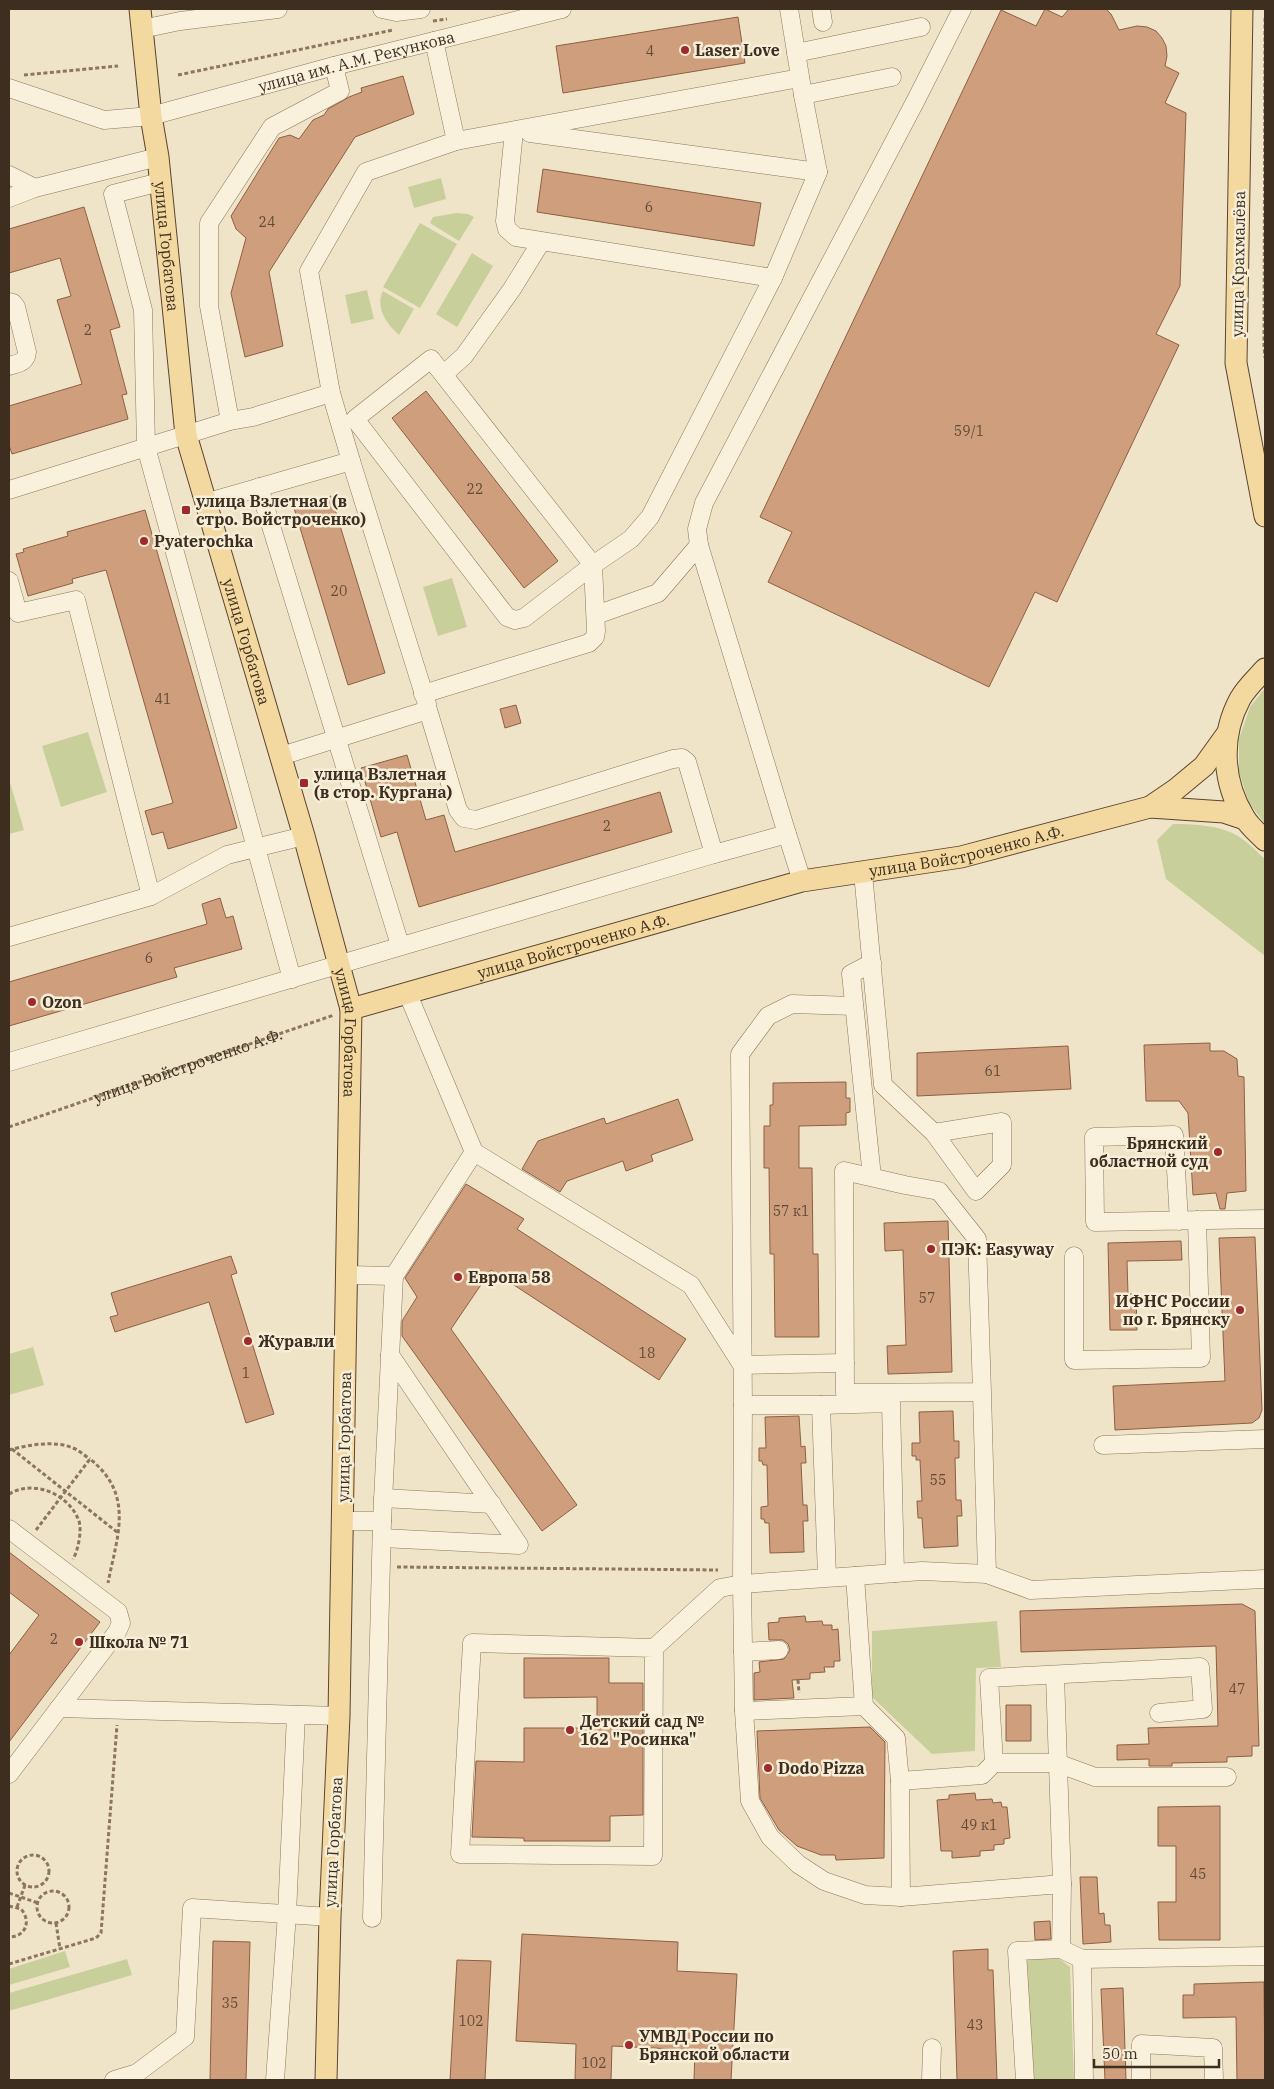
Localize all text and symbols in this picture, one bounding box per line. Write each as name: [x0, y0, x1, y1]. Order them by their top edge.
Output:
street label: улица им. А.М. Рекункова: [256, 26, 457, 96]
place label: Laser Love: [695, 40, 780, 60]
house number: 4: [646, 42, 654, 60]
marker: Laser Love: [679, 44, 691, 56]
street label: улица Горбатова: [150, 180, 184, 313]
street label: улица Крахмалёва: [1227, 190, 1249, 337]
house number: 6: [645, 198, 653, 216]
house number: 24: [259, 213, 275, 231]
house number: 2: [84, 321, 92, 339]
house number: 59/1: [954, 422, 984, 440]
house number: 22: [467, 480, 483, 498]
place label: улица Взлетная (в стро. Войстроченко): [195, 491, 366, 529]
marker: улица Взлетная (в стро. Войстроченко): [180, 504, 192, 516]
place label: Pyaterochka: [154, 531, 254, 551]
marker: Pyaterochka: [138, 535, 150, 547]
street label: улица Горбатова: [219, 576, 275, 707]
house number: 20: [331, 582, 347, 600]
house number: 41: [155, 690, 171, 708]
place label: улица Взлетная (в стор. Кургана): [313, 764, 453, 802]
marker: улица Взлетная (в стор. Кургана): [298, 777, 310, 789]
house number: 2: [603, 817, 611, 835]
street label: улица Войстроченко А.Ф.: [868, 820, 1066, 881]
street label: улица Войстроченко А.Ф.: [475, 909, 672, 983]
house number: 6: [145, 949, 153, 967]
street label: улица Горбатова: [330, 966, 361, 1098]
place label: Ozon: [42, 992, 82, 1012]
marker: Ozon: [26, 996, 38, 1008]
street label: улица Войстроченко А.Ф.: [90, 1024, 285, 1107]
house number: 61: [985, 1062, 1001, 1080]
place label: Брянский областной суд: [1089, 1133, 1209, 1171]
marker: Брянский областной суд: [1212, 1146, 1224, 1158]
house number: 57 к1: [773, 1202, 809, 1220]
place label: ПЭК: Easyway: [941, 1239, 1055, 1259]
marker: ПЭК: Easyway: [925, 1243, 937, 1255]
place label: Европа 58: [468, 1267, 551, 1287]
marker: Европа 58: [452, 1271, 464, 1283]
house number: 57: [919, 1289, 935, 1307]
place label: ИФНС России по г. Брянску: [1116, 1291, 1231, 1329]
marker: ИФНС России по г. Брянску: [1234, 1304, 1246, 1316]
place label: Журавли: [258, 1331, 335, 1351]
marker: Журавли: [242, 1335, 254, 1347]
house number: 18: [639, 1344, 655, 1362]
house number: 1: [242, 1364, 250, 1382]
street label: улица Горбатова: [333, 1371, 355, 1503]
house number: 55: [930, 1471, 946, 1489]
house number: 2: [50, 1630, 58, 1648]
place label: Школа № 71: [89, 1632, 189, 1652]
marker: Школа № 71: [73, 1636, 85, 1648]
house number: 47: [1229, 1680, 1245, 1698]
place label: Детский сад № 162 "Росинка": [580, 1711, 704, 1749]
marker: Детский сад № 162 "Росинка": [564, 1724, 576, 1736]
place label: Dodo Pizza: [778, 1758, 865, 1778]
marker: Dodo Pizza: [762, 1762, 774, 1774]
street label: улица Горбатова: [320, 1776, 346, 1908]
house number: 49 к1: [961, 1816, 997, 1834]
house number: 45: [1190, 1865, 1206, 1883]
house number: 35: [222, 1994, 238, 2012]
house number: 102: [458, 2012, 484, 2030]
house number: 43: [967, 2016, 983, 2034]
place label: УМВД России по Брянской области: [639, 2026, 790, 2064]
scale bar: [1094, 2036, 1219, 2068]
marker: УМВД России по Брянской области: [623, 2039, 635, 2051]
text: 50 m: [1102, 2044, 1138, 2063]
house number: 102: [581, 2054, 607, 2072]

